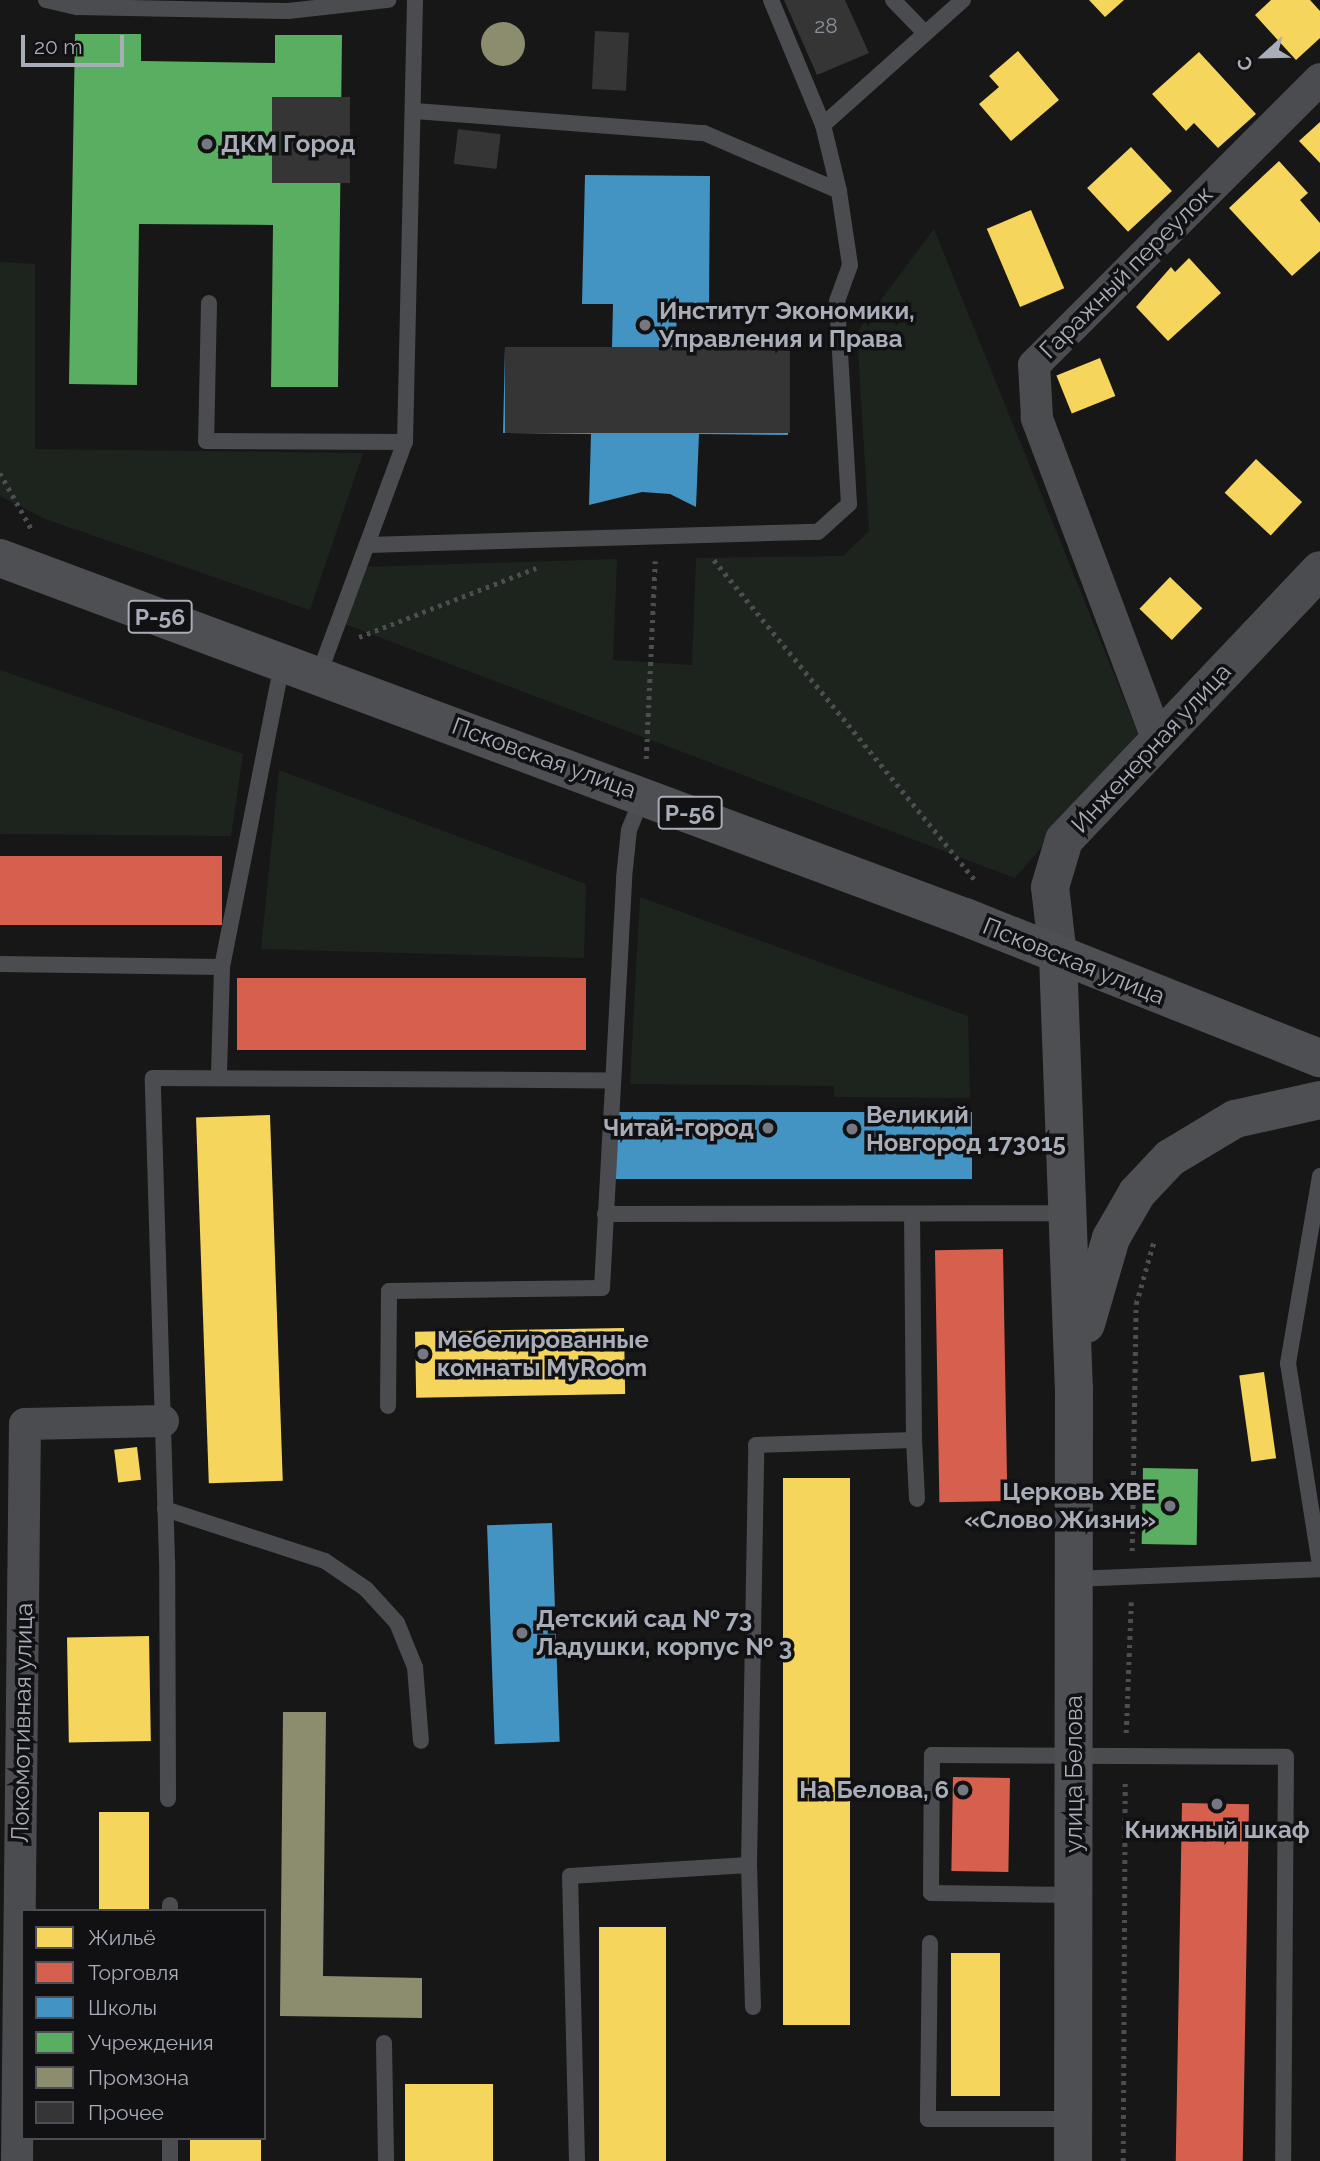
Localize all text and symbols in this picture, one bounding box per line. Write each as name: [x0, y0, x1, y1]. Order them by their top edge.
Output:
house number: 28: [814, 13, 838, 39]
scale bar: [24, 21, 128, 65]
north arrow: [1229, 21, 1299, 91]
text: 20 m: [34, 34, 82, 59]
text: С: [1232, 54, 1257, 74]
place label: ДКМ Город: [221, 130, 355, 158]
marker: ДКМ Город: [199, 136, 215, 152]
street label: Гаражный переулок: [1034, 180, 1218, 364]
place label: Институт Экономики, Управления и Права: [659, 297, 915, 353]
marker: Институт Экономики, Управления и Права: [637, 317, 653, 333]
road number: Р-56: [127, 597, 193, 636]
street label: Инженерная улица: [1065, 657, 1237, 839]
street label: Псковская улица: [448, 711, 640, 805]
road number: Р-56: [657, 793, 723, 832]
street label: Псковская улица: [978, 911, 1170, 1011]
place label: Великий Новгород 173015: [866, 1101, 1066, 1157]
place label: Читай-город: [603, 1114, 754, 1142]
marker: Читай-город: [760, 1120, 776, 1136]
marker: Великий Новгород 173015: [844, 1121, 860, 1137]
place label: Мебелированные комнаты MyRoom: [437, 1326, 649, 1382]
marker: Мебелированные комнаты MyRoom: [415, 1346, 431, 1362]
place label: Церковь ХВЕ «Слово Жизни»: [964, 1478, 1156, 1534]
marker: Церковь ХВЕ «Слово Жизни»: [1162, 1498, 1178, 1514]
street label: Локомотивная улица: [5, 1602, 39, 1844]
place label: Детский сад № 73 Ладушки, корпус № 3: [536, 1605, 792, 1661]
marker: Детский сад № 73 Ладушки, корпус № 3: [514, 1625, 530, 1641]
street label: улица Белова: [1060, 1695, 1088, 1853]
place label: На Белова, 6: [799, 1776, 949, 1804]
marker: На Белова, 6: [955, 1782, 971, 1798]
marker: Книжный шкаф: [1209, 1796, 1225, 1812]
place label: Книжный шкаф: [1124, 1816, 1310, 1844]
legend: [21, 1909, 266, 2140]
text: Жильё: [88, 1925, 156, 1950]
text: Торговля: [88, 1960, 179, 1985]
text: Школы: [88, 1995, 157, 2020]
text: Учреждения: [88, 2030, 214, 2055]
text: Промзона: [88, 2065, 189, 2090]
text: Прочее: [88, 2100, 164, 2125]

